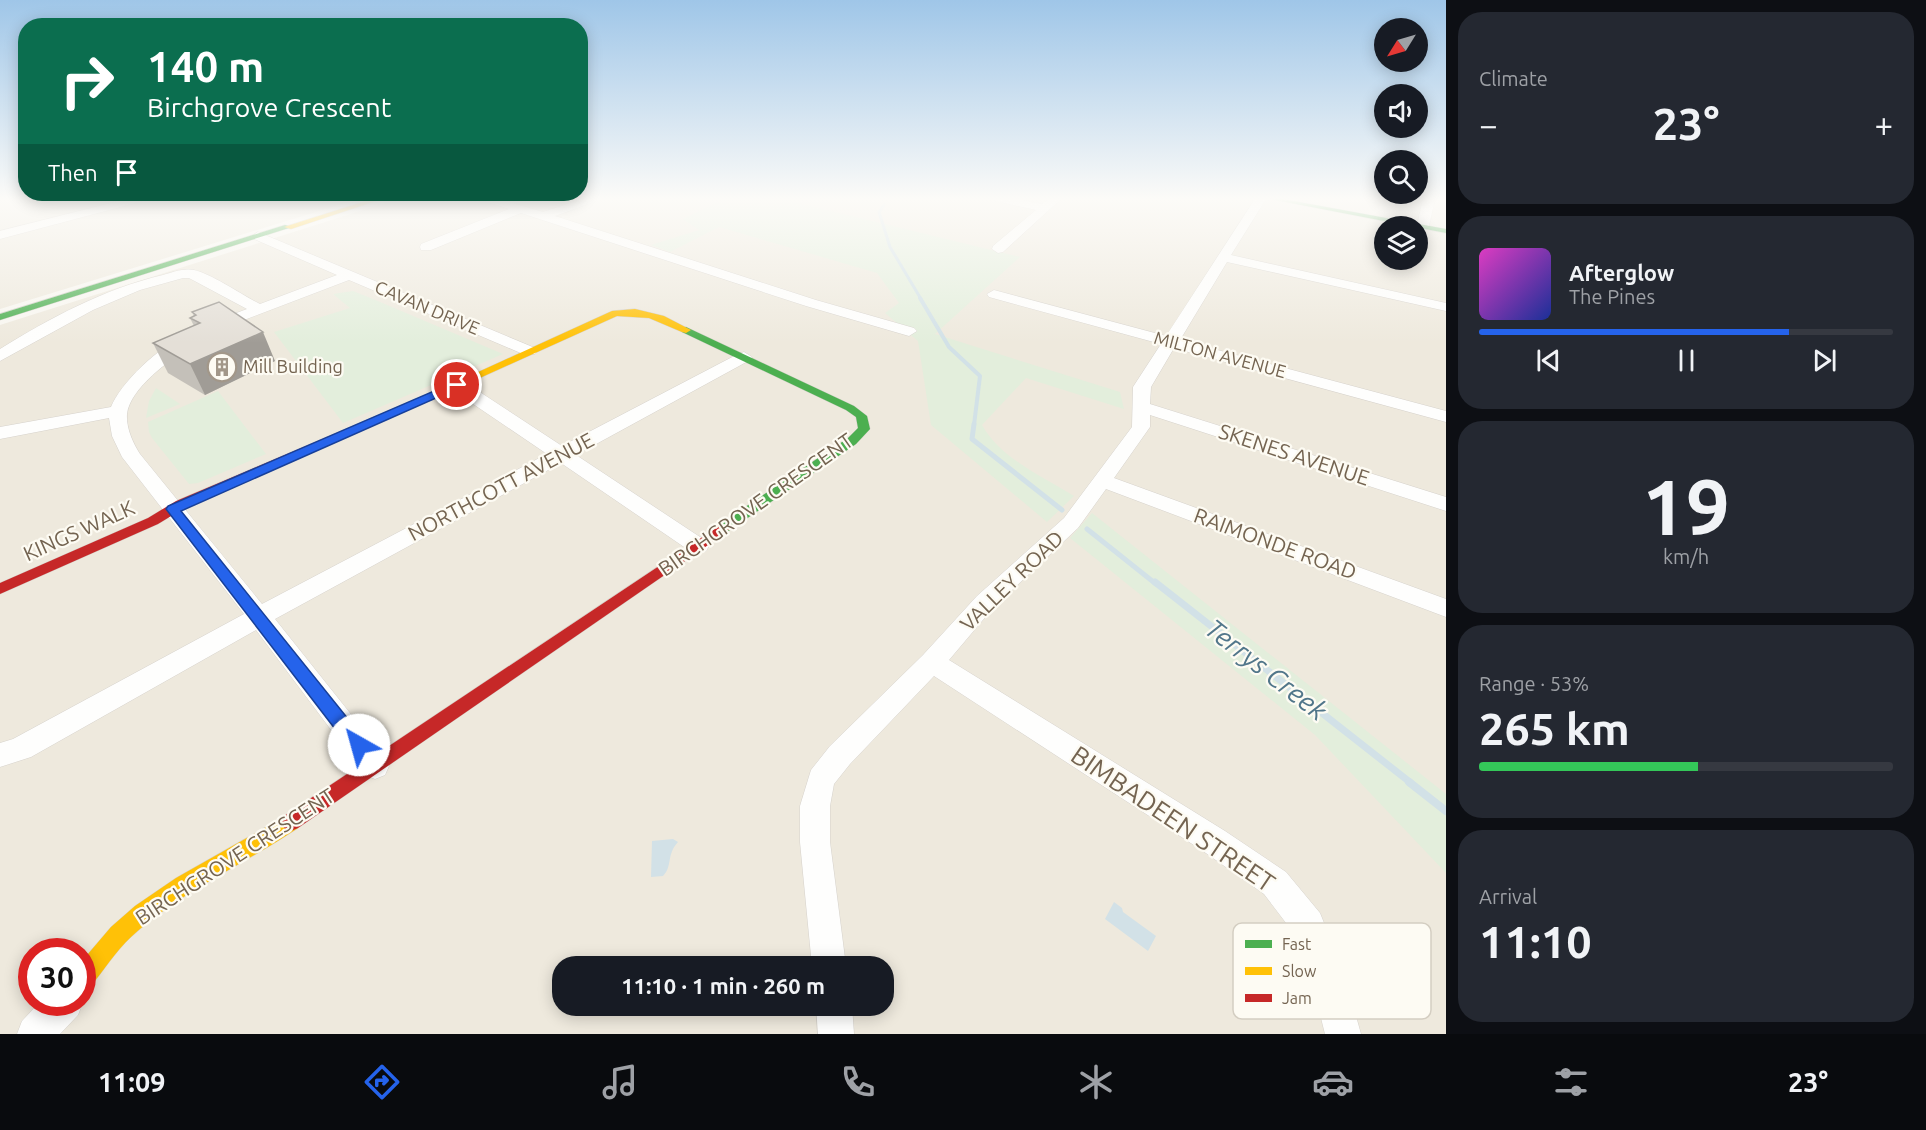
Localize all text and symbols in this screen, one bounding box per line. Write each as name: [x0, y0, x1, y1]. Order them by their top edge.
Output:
north arrow: [1374, 18, 1428, 72]
map controls: [1374, 18, 1428, 270]
icon: right: [48, 42, 126, 120]
text: 140 m: [147, 43, 264, 90]
text: Climate: [1479, 67, 1548, 90]
button: sound: [1374, 84, 1428, 138]
text: Birchgrove Crescent: [147, 92, 391, 122]
text: 23°: [1653, 98, 1719, 149]
text: −: [1479, 106, 1498, 143]
text: +: [1874, 106, 1893, 143]
button: search: [1374, 150, 1428, 204]
icon: arrive: [110, 156, 143, 189]
text: Then: [48, 160, 98, 185]
button: layers: [1374, 216, 1428, 270]
text: Afterglow: [1569, 260, 1674, 285]
street label: CAVAN DRIVE: [372, 276, 483, 338]
text: The Pines: [1569, 285, 1655, 308]
street label: MILTON AVENUE: [1152, 327, 1288, 381]
icon: previous: [1532, 344, 1565, 377]
icon: pause: [1670, 344, 1703, 377]
icon: next: [1808, 344, 1841, 377]
building icon: Mill Building: [206, 351, 238, 383]
place label: Mill Building: [243, 356, 343, 376]
pin: [431, 359, 482, 410]
icon: arrive: [440, 368, 473, 401]
street label: SKENES AVENUE: [1216, 418, 1373, 490]
street label: NORTHCOTT AVENUE: [404, 427, 597, 545]
street label: BIRCHGROVE CRESCENT: [653, 428, 858, 581]
text: 19: [1642, 462, 1730, 550]
street label: KINGS WALK: [19, 495, 138, 565]
street label: RAIMONDE ROAD: [1191, 502, 1360, 584]
street label: VALLEY ROAD: [955, 525, 1068, 635]
text: km/h: [1663, 545, 1709, 568]
water label: Terrys Creek: [1200, 613, 1333, 726]
text: Range · 53%: [1479, 672, 1589, 695]
text: 265 km: [1479, 703, 1630, 754]
position arrow: [327, 713, 391, 777]
street label: BIMBADEEN STREET: [1066, 740, 1280, 897]
street label: BIRCHGROVE CRESCENT: [131, 783, 339, 929]
text: Arrival: [1479, 885, 1537, 908]
text: 11:10: [1479, 916, 1592, 967]
legend: [1233, 923, 1431, 1019]
text: Fast: [1282, 935, 1312, 953]
speed limit sign: 30: [18, 938, 96, 1016]
text: Slow: [1282, 962, 1317, 980]
text: 11:10 · 1 min · 260 m: [621, 973, 825, 998]
text: Jam: [1282, 989, 1312, 1007]
icon: directions: [361, 1061, 403, 1103]
icon: music: [599, 1061, 641, 1103]
icon: phone: [837, 1061, 879, 1103]
icon: climate: [1075, 1061, 1117, 1103]
icon: car: [1312, 1061, 1354, 1103]
icon: filters: [1550, 1061, 1592, 1103]
text: 11:09: [98, 1067, 165, 1097]
text: 23°: [1788, 1067, 1828, 1097]

